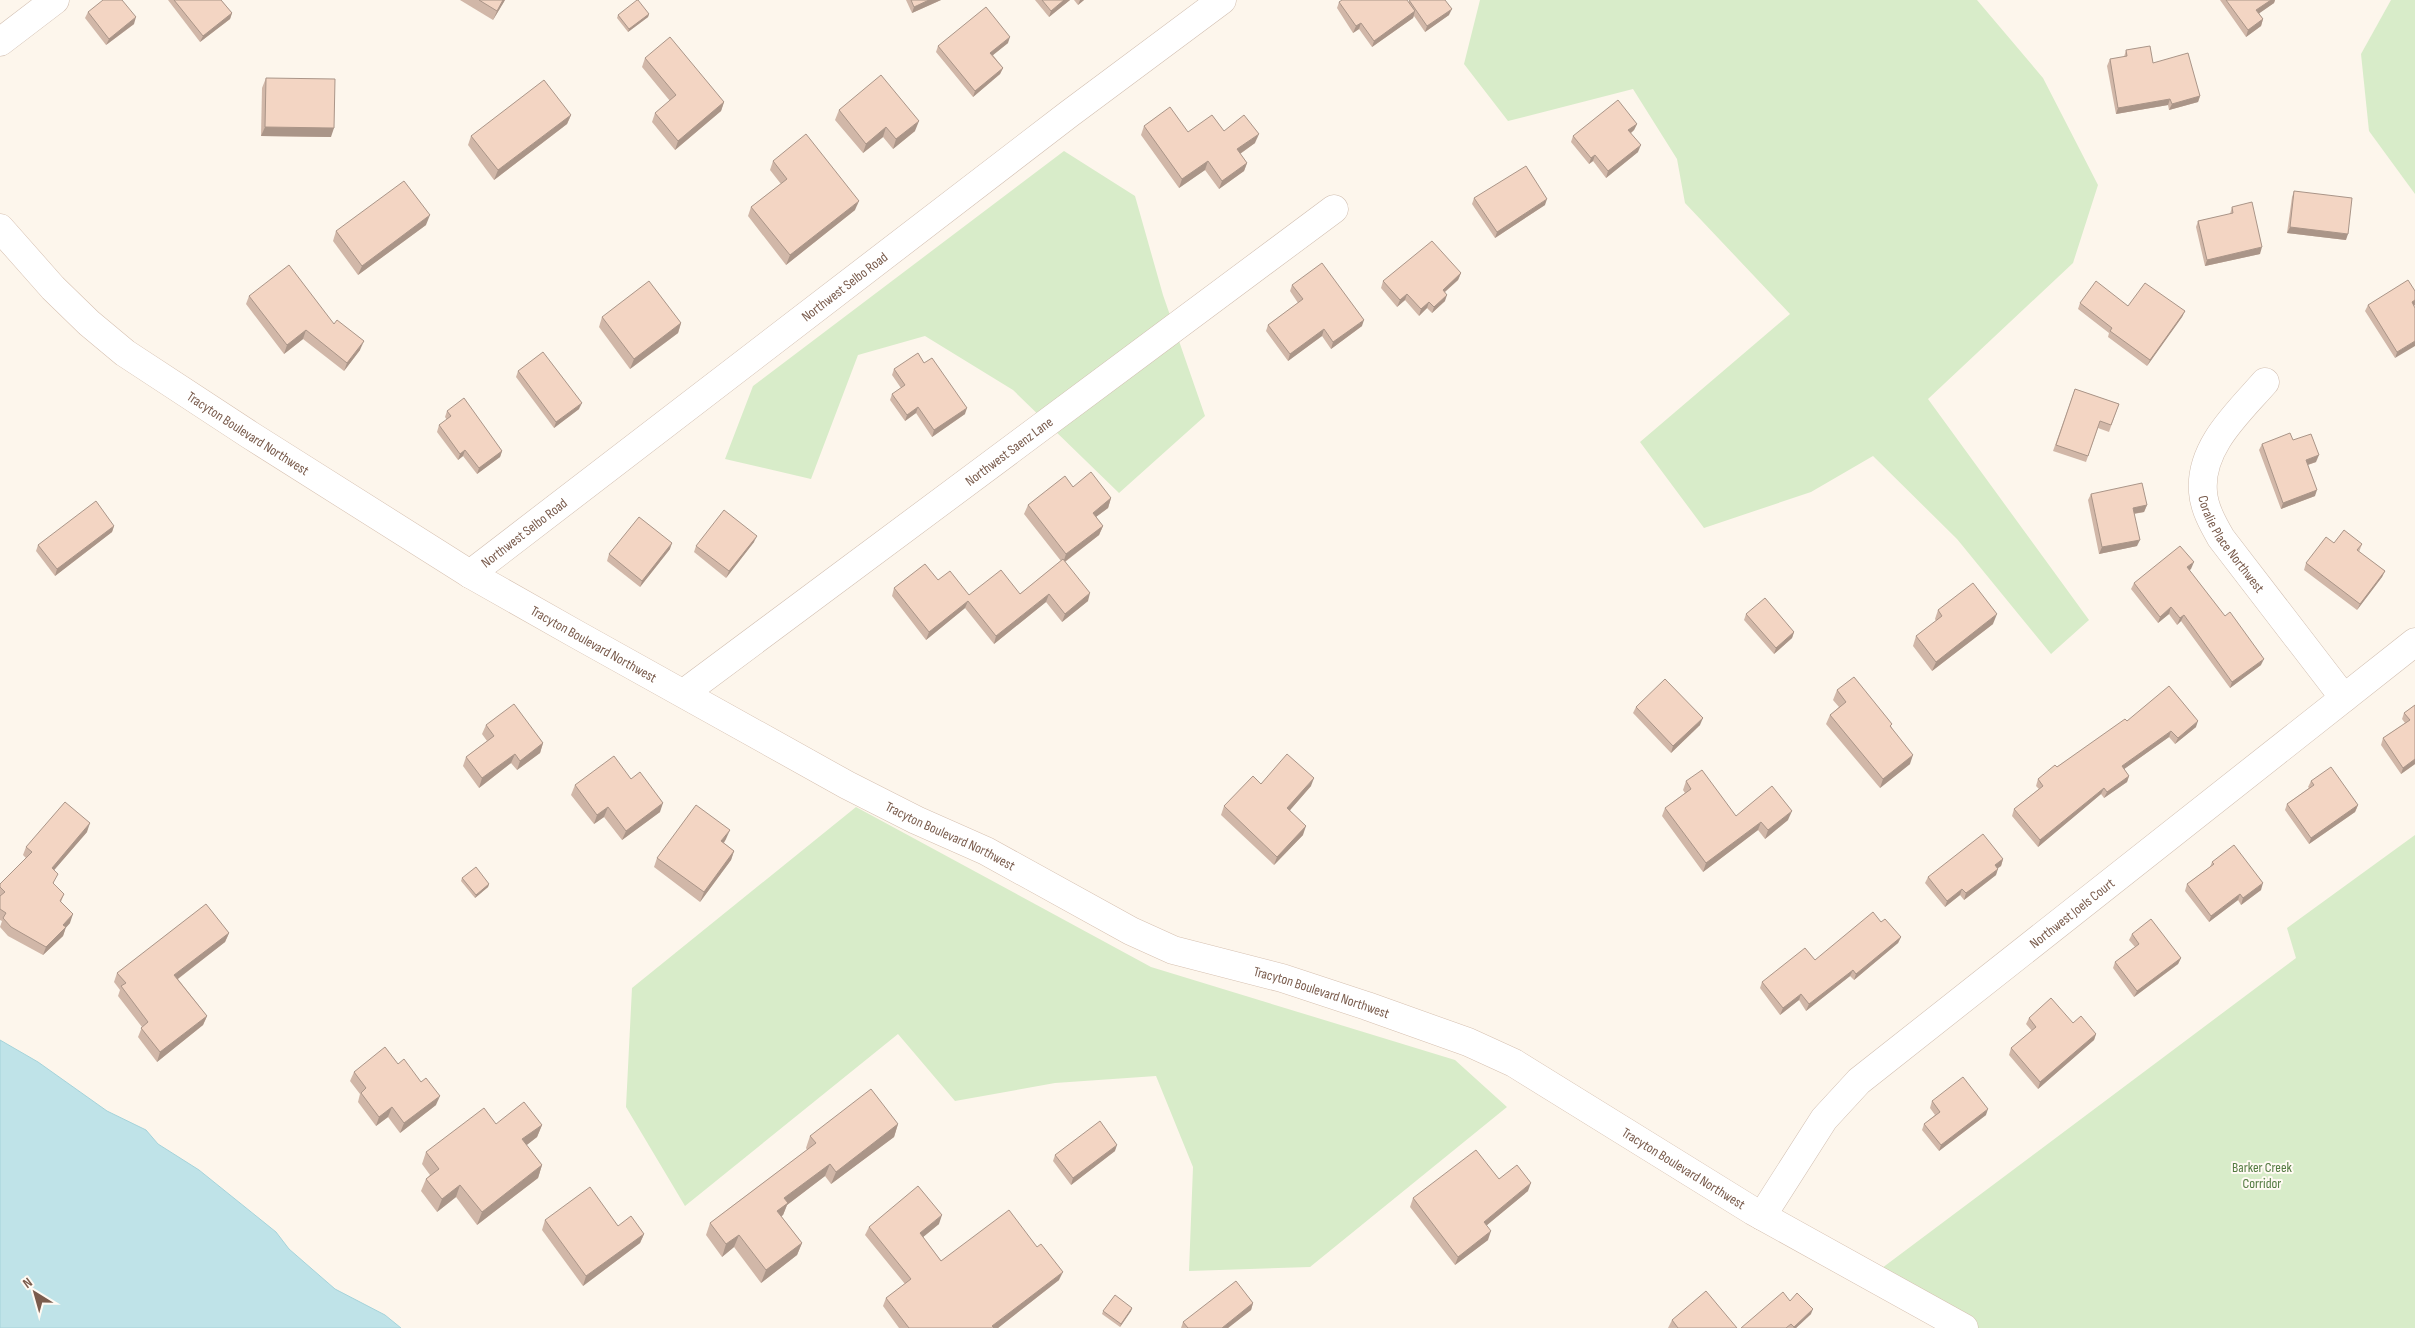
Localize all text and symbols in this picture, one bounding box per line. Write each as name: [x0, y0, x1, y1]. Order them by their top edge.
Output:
street label: Northwest Selbo Road: [798, 248, 891, 325]
street label: Tracyton Boulevard Northwest: [184, 388, 312, 479]
street label: Northwest Saenz Lane: [962, 413, 1056, 489]
street label: Northwest Selbo Road: [478, 494, 570, 571]
street label: Coralie Place Northwest: [2195, 494, 2268, 596]
street label: Tracyton Boulevard Northwest: [528, 602, 660, 686]
street label: Tracyton Boulevard Northwest: [883, 797, 1018, 874]
street label: Northwest Joels Court: [2026, 874, 2118, 952]
street label: Tracyton Boulevard Northwest: [1252, 963, 1392, 1022]
street label: Tracyton Boulevard Northwest: [1619, 1124, 1749, 1213]
park label: Barker Creek Corridor: [2232, 1159, 2293, 1192]
north arrow: [10, 1268, 60, 1318]
text: N: [19, 1274, 36, 1292]

